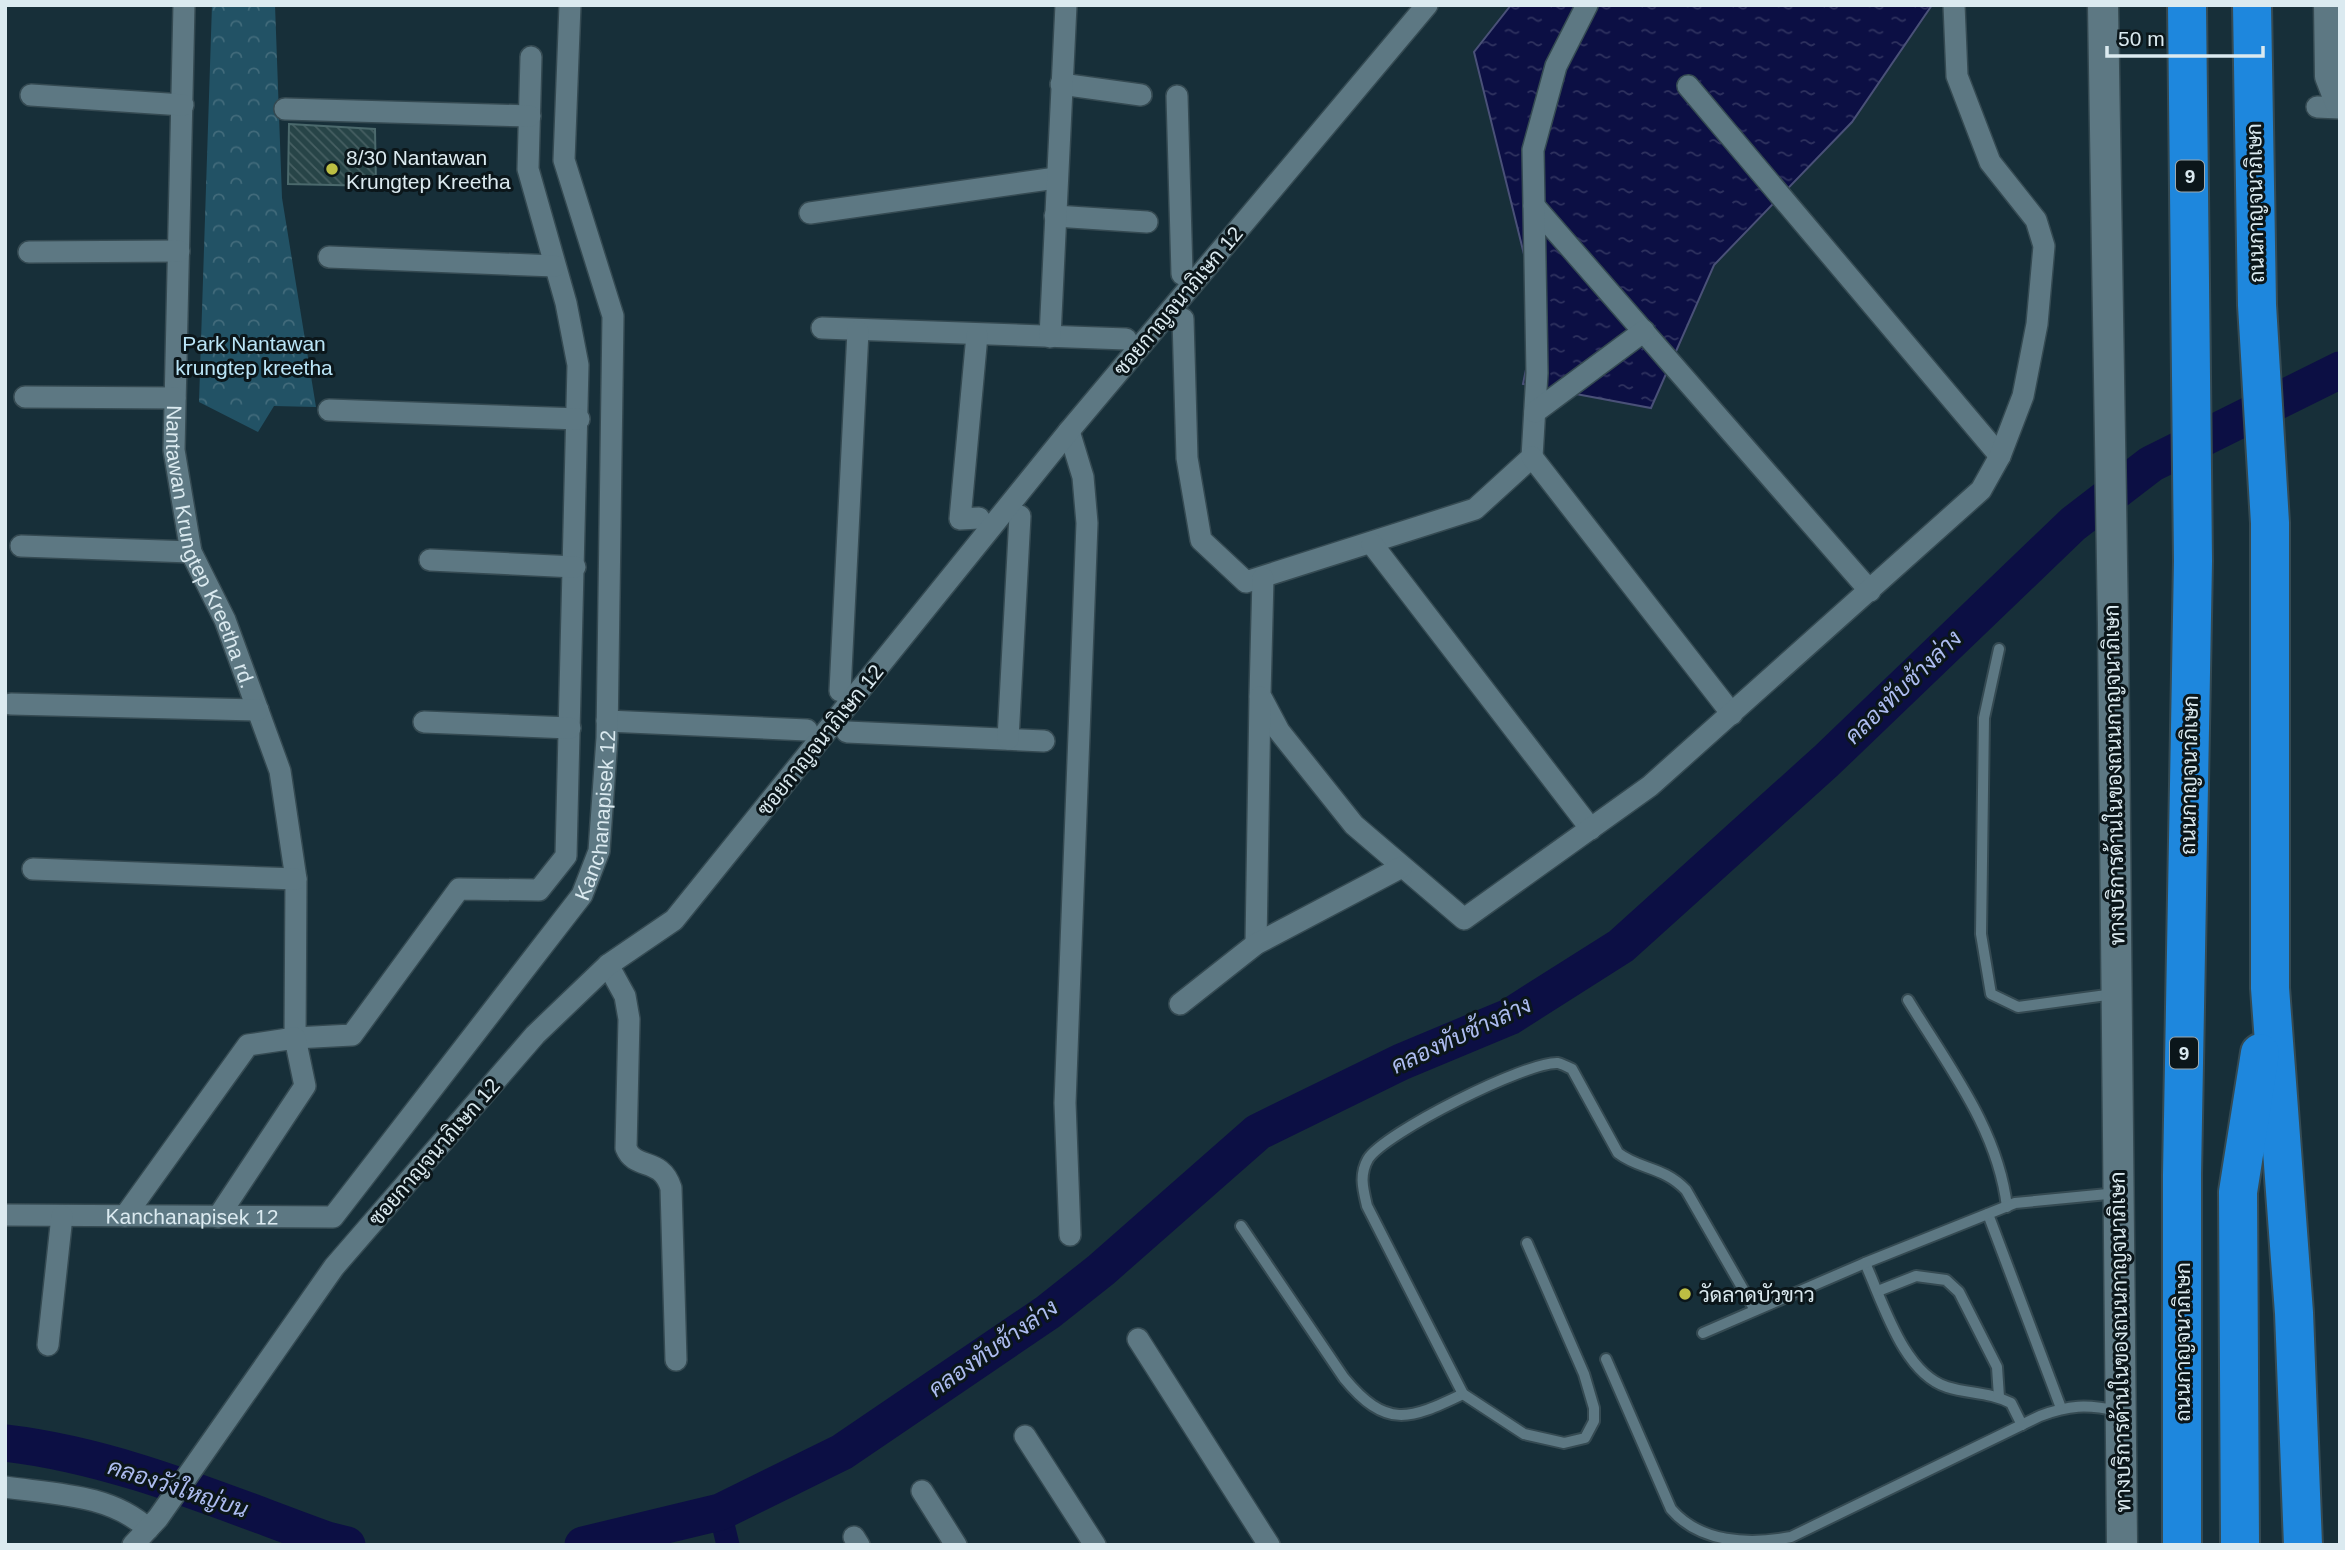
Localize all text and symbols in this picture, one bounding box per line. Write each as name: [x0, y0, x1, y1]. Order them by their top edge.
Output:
scale bar: [2107, 14, 2263, 58]
text: 50 m: [2118, 27, 2165, 50]
street label: ถนนกาญจนาภิเษก: [2242, 123, 2269, 283]
place label: 8/30 Nantawan Krungtep Kreetha: [346, 146, 511, 193]
road number: 9: [2176, 160, 2204, 192]
marker: 8/30 Nantawan Krungtep Kreetha: [324, 161, 340, 177]
street label: ซอยกาญจนาภิเษก 12: [1109, 222, 1248, 381]
park label: Park Nantawan krungtep kreetha: [175, 332, 333, 379]
street label: Nantawan Krungtep Kreetha rd.: [163, 405, 260, 691]
street label: ทางบริการด้านในของถนนกาญจนาภิเษก: [2099, 604, 2129, 946]
water label: คลองทับช้างล่าง: [1839, 624, 1967, 749]
street label: ซอยกาญจนาภิเษก 12: [752, 660, 889, 821]
street label: ถนนกาญจนาภิเษก: [2176, 695, 2203, 855]
street label: Kanchanapisek 12: [570, 730, 619, 903]
water label: คลองทับช้างล่าง: [1386, 990, 1535, 1079]
road number: 9: [2170, 1037, 2198, 1068]
street label: ซอยกาญจนาภิเษก 12: [364, 1074, 505, 1231]
street label: ทางบริการด้านในของถนนกาญจนาภิเษก: [2105, 1171, 2135, 1513]
street label: Kanchanapisek 12: [105, 1204, 279, 1228]
street label: ถนนกาญจนาภิเษก: [2171, 1262, 2195, 1422]
place label: วัดลาดบัวขาว: [1699, 1283, 1815, 1306]
marker: วัดลาดบัวขาว: [1677, 1286, 1693, 1302]
water label: คลองทับช้างล่าง: [923, 1293, 1063, 1402]
water label: คลองวังใหญ่บน: [104, 1450, 252, 1524]

